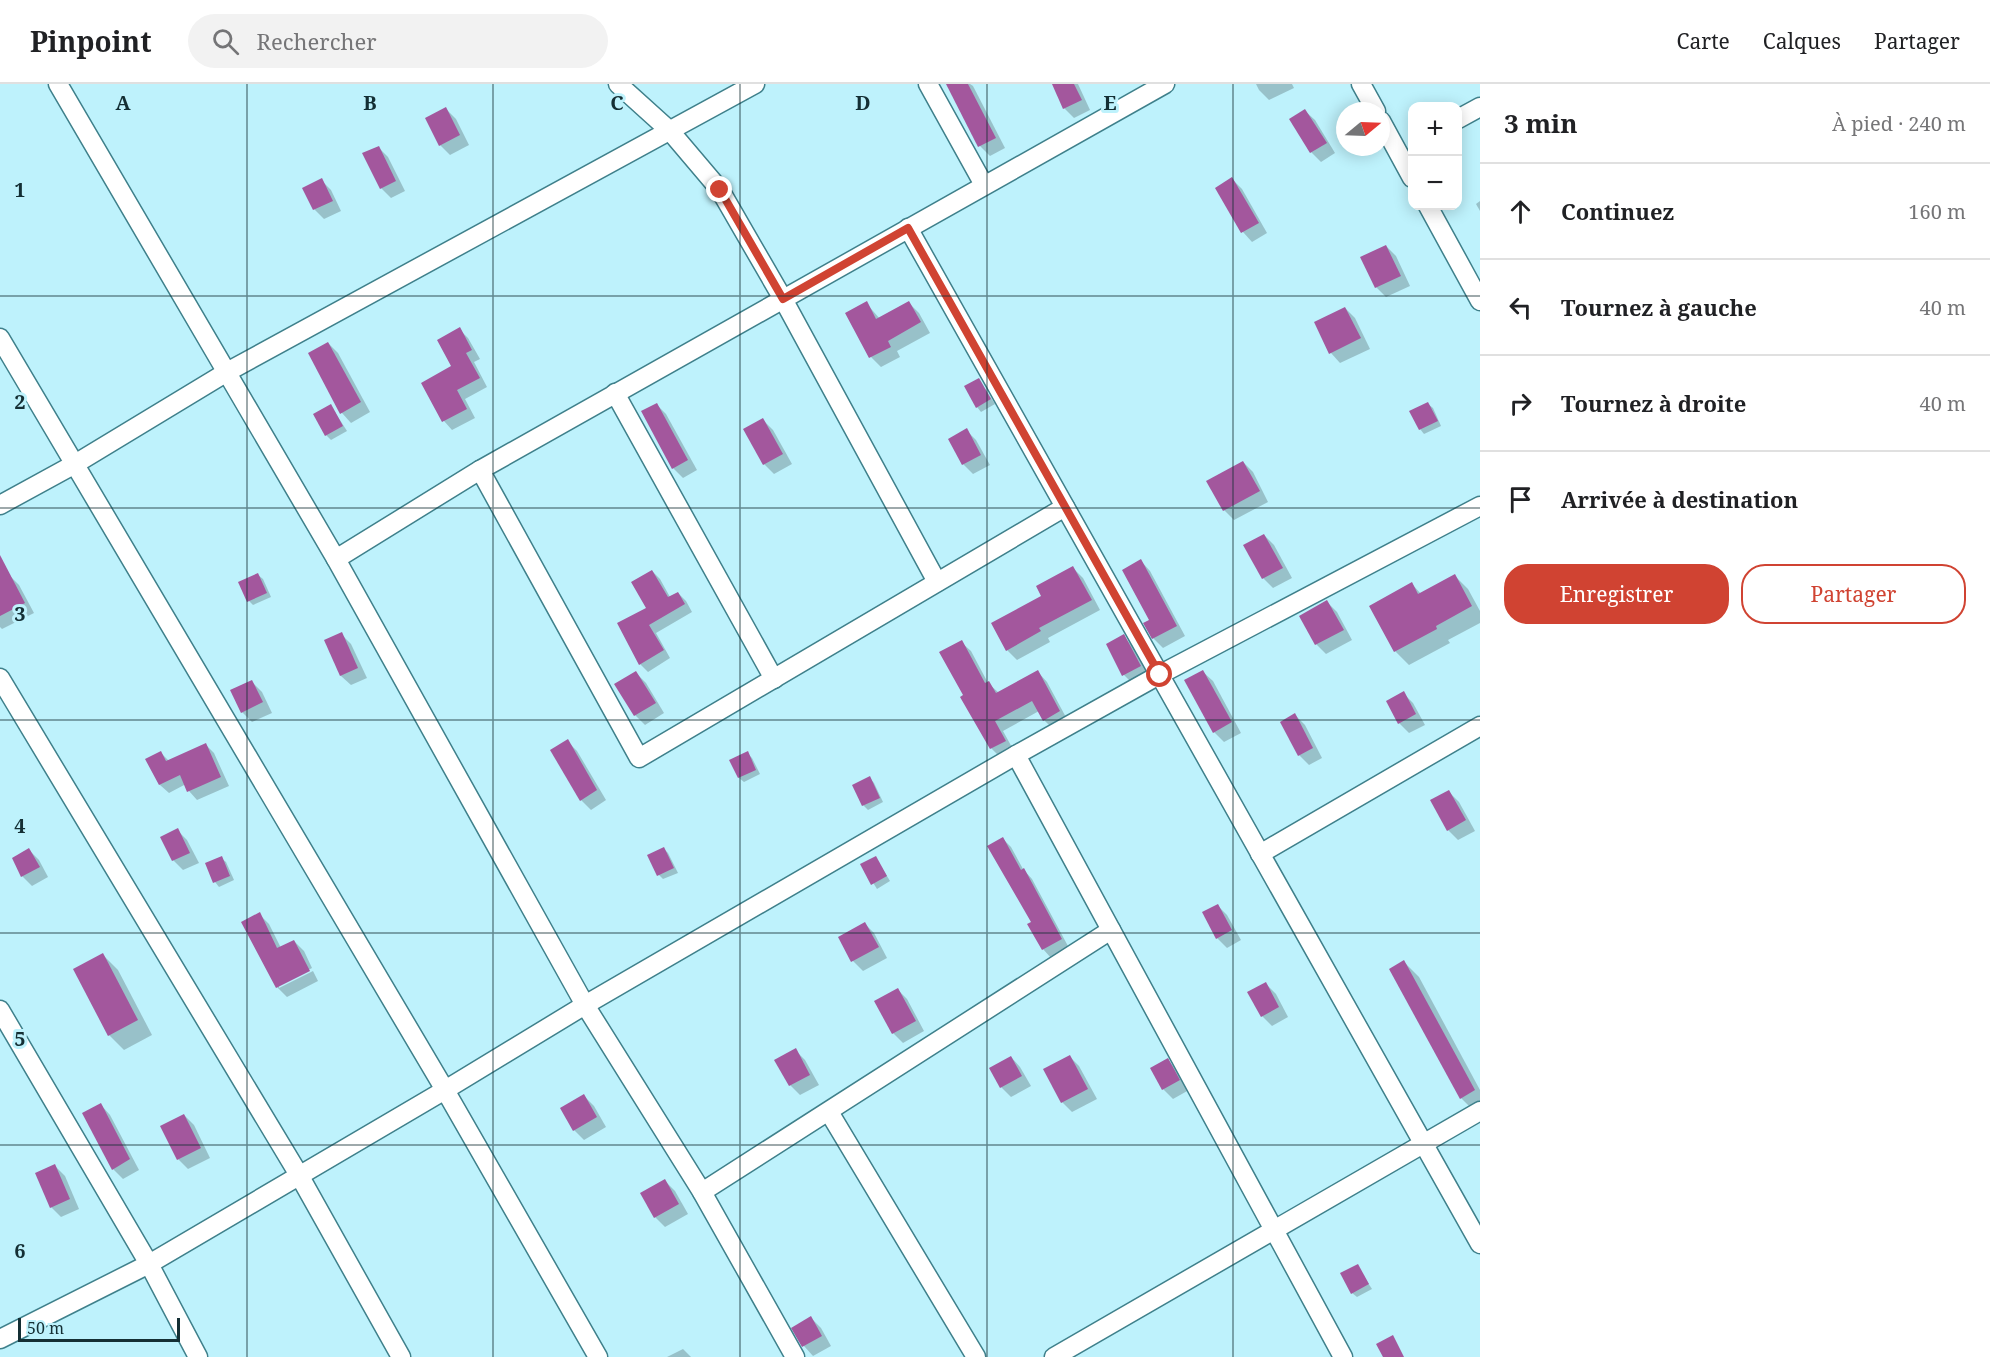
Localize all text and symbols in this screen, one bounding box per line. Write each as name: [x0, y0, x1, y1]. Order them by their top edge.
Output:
search box: [188, 14, 608, 68]
text: Pinpoint: [30, 22, 152, 60]
icon: search: [209, 25, 242, 58]
text: Rechercher: [257, 26, 377, 56]
text: Carte: [1677, 27, 1730, 55]
text: Calques: [1763, 27, 1841, 55]
text: Partager: [1874, 27, 1960, 55]
text: A: [115, 89, 131, 116]
text: B: [363, 89, 377, 116]
text: C: [610, 89, 624, 116]
text: D: [855, 89, 871, 116]
text: E: [1103, 89, 1117, 116]
north arrow: [1336, 102, 1390, 156]
map controls: [1408, 102, 1462, 210]
button: +: [1408, 102, 1462, 156]
text: 3 min: [1504, 105, 1578, 141]
text: À pied · 240 m: [1832, 110, 1966, 137]
button: −: [1408, 156, 1462, 210]
text: 1: [14, 176, 26, 203]
route end: [706, 176, 732, 202]
icon: ahead: [1504, 195, 1537, 228]
text: Continuez: [1561, 196, 1674, 226]
text: 160 m: [1908, 198, 1966, 225]
icon: left: [1504, 291, 1537, 324]
text: Tournez à gauche: [1561, 292, 1757, 322]
text: 40 m: [1920, 294, 1966, 321]
icon: right: [1504, 387, 1537, 420]
text: 2: [14, 388, 26, 415]
text: Tournez à droite: [1561, 388, 1746, 418]
text: 40 m: [1920, 390, 1966, 417]
icon: arrive: [1504, 483, 1537, 516]
text: Arrivée à destination: [1561, 484, 1798, 514]
button: Enregistrer: [1504, 564, 1729, 624]
button: Partager: [1741, 564, 1966, 624]
text: 3: [14, 600, 26, 627]
route start: [1146, 661, 1172, 687]
text: 4: [14, 812, 26, 839]
text: 5: [14, 1025, 26, 1052]
text: 6: [14, 1237, 26, 1264]
scale bar: [18, 1315, 180, 1342]
text: 50 m: [27, 1317, 64, 1339]

